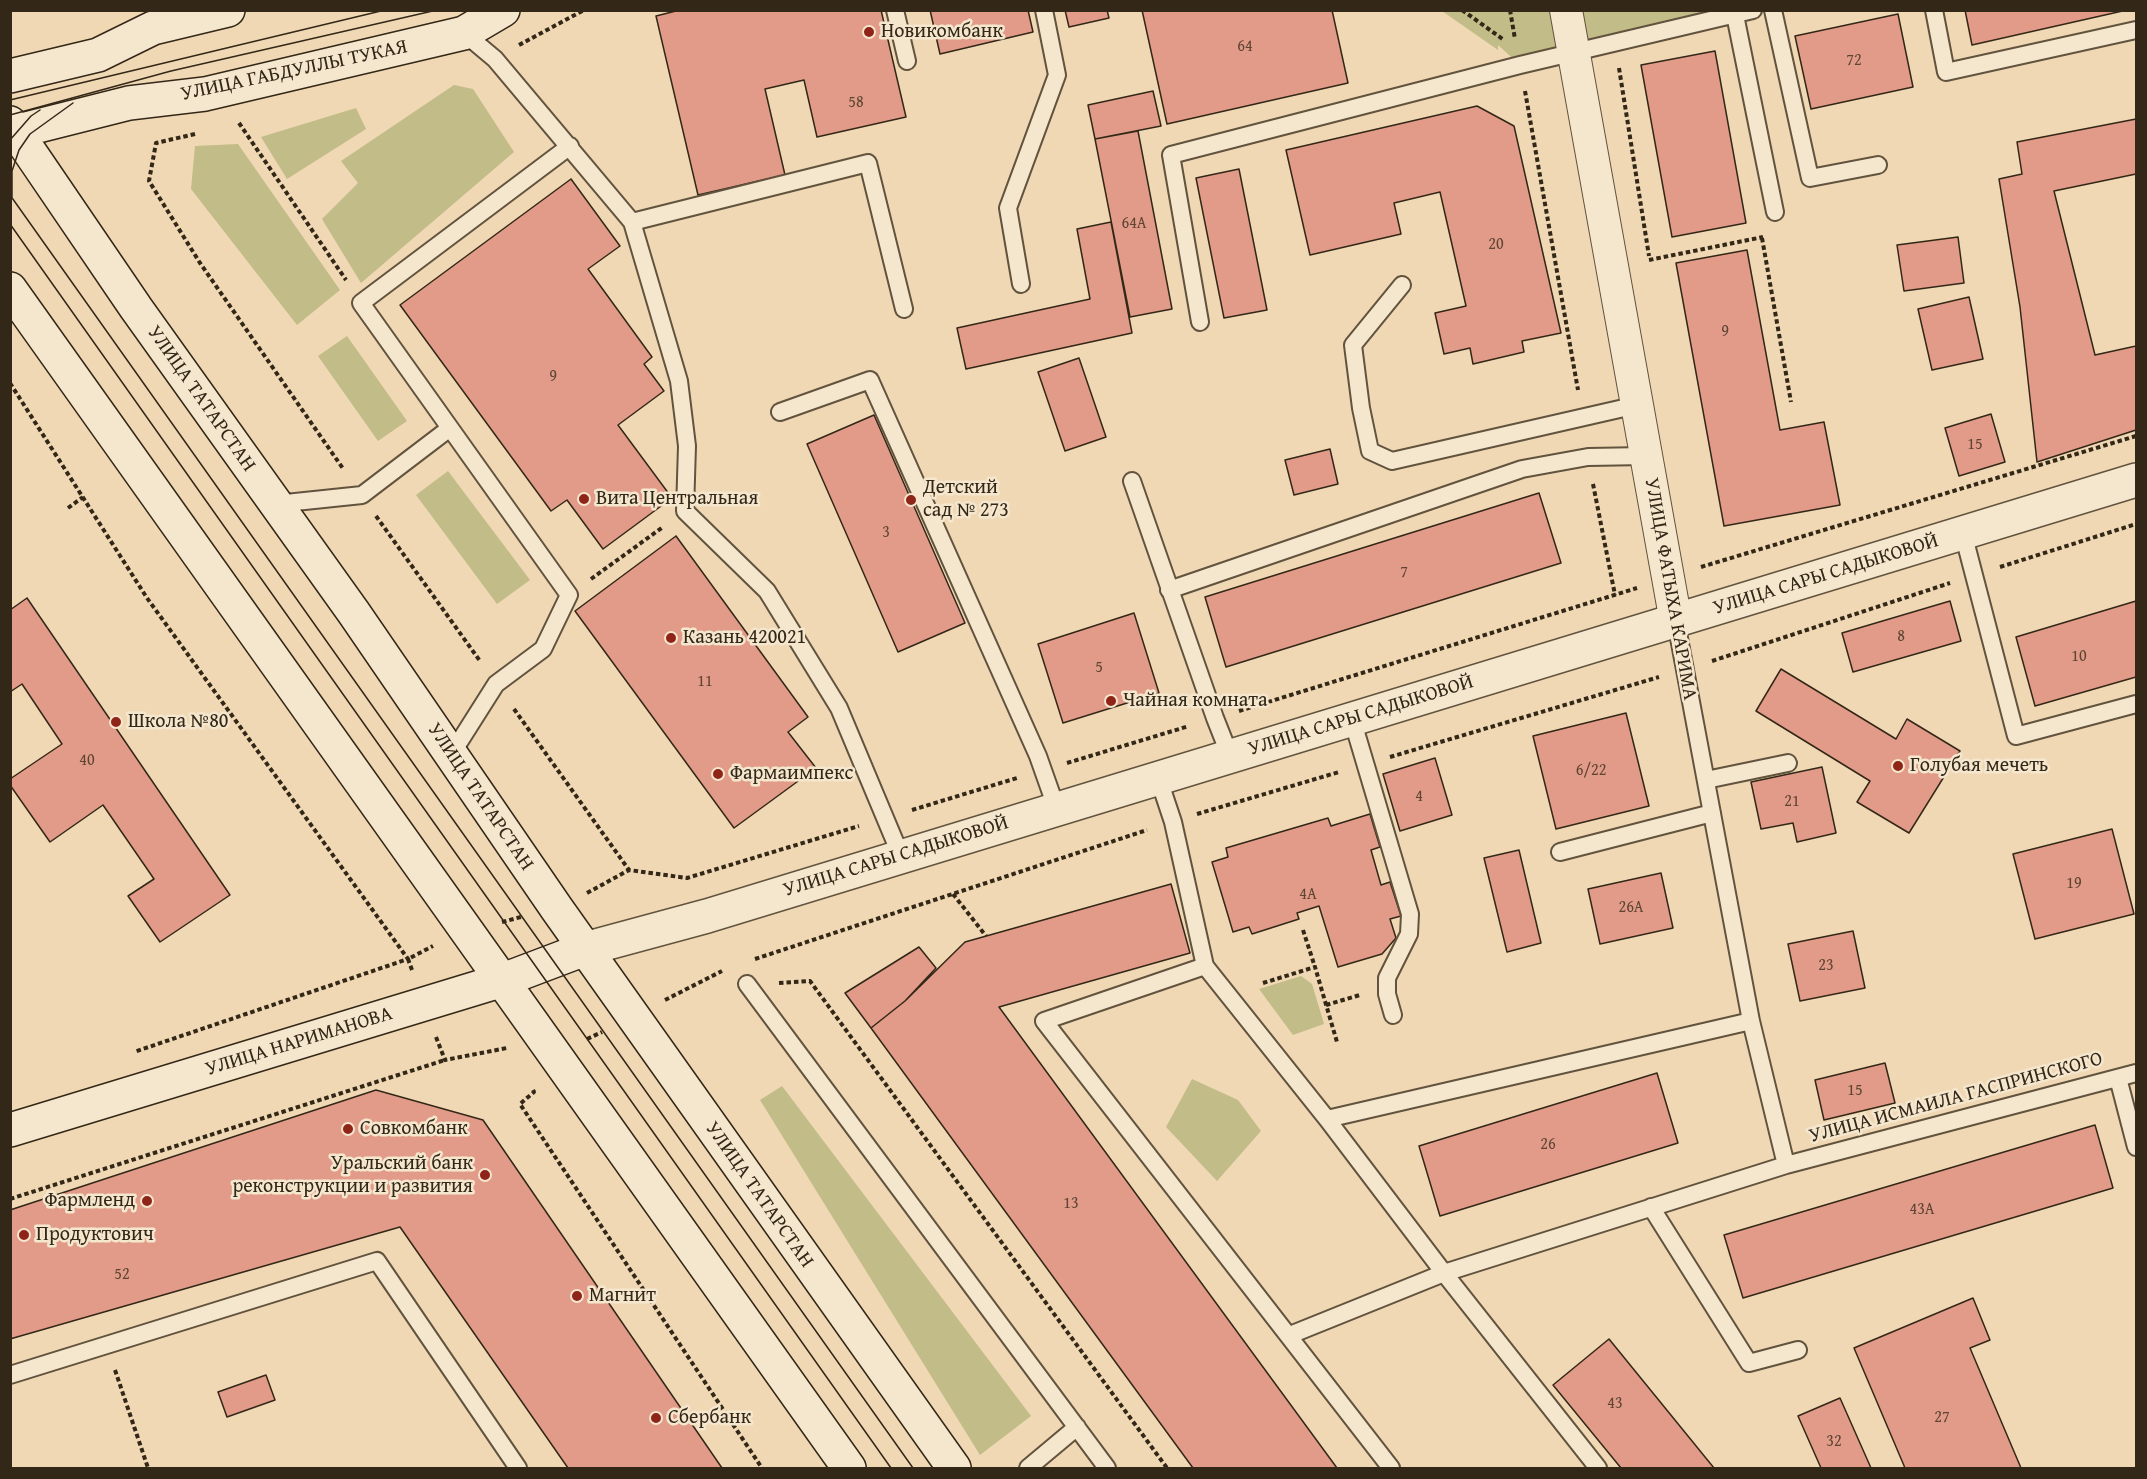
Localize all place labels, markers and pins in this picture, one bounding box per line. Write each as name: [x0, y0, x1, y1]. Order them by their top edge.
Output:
place label: Новикомбанк: [881, 20, 1003, 44]
marker: Новикомбанк: [862, 25, 876, 39]
place label: Детский сад № 273: [923, 476, 1009, 523]
place label: Вита Центральная: [596, 487, 758, 511]
marker: Вита Центральная: [577, 492, 591, 506]
marker: Детский сад № 273: [904, 493, 918, 507]
place label: Казань 420021: [683, 626, 806, 650]
marker: Казань 420021: [664, 631, 678, 645]
place label: Чайная комната: [1123, 689, 1268, 713]
marker: Чайная комната: [1104, 694, 1118, 708]
place label: Школа №80: [128, 710, 228, 734]
marker: Школа №80: [109, 715, 123, 729]
place label: Голубая мечеть: [1910, 754, 2048, 778]
marker: Голубая мечеть: [1891, 759, 1905, 773]
place label: Фармаимпекс: [730, 762, 853, 786]
marker: Фармаимпекс: [711, 767, 725, 781]
place label: Совкомбанк: [360, 1117, 468, 1141]
marker: Совкомбанк: [341, 1122, 355, 1136]
place label: Уральский банк реконструкции и развития: [232, 1152, 473, 1199]
marker: Уральский банк реконструкции и развития: [478, 1168, 492, 1182]
place label: Фармленд: [45, 1189, 135, 1213]
marker: Фармленд: [140, 1194, 154, 1208]
place label: Продуктович: [36, 1223, 154, 1247]
marker: Продуктович: [17, 1228, 31, 1242]
place label: Магнит: [589, 1284, 656, 1308]
marker: Магнит: [570, 1289, 584, 1303]
place label: Сбербанк: [668, 1406, 751, 1430]
marker: Сбербанк: [649, 1411, 663, 1425]

